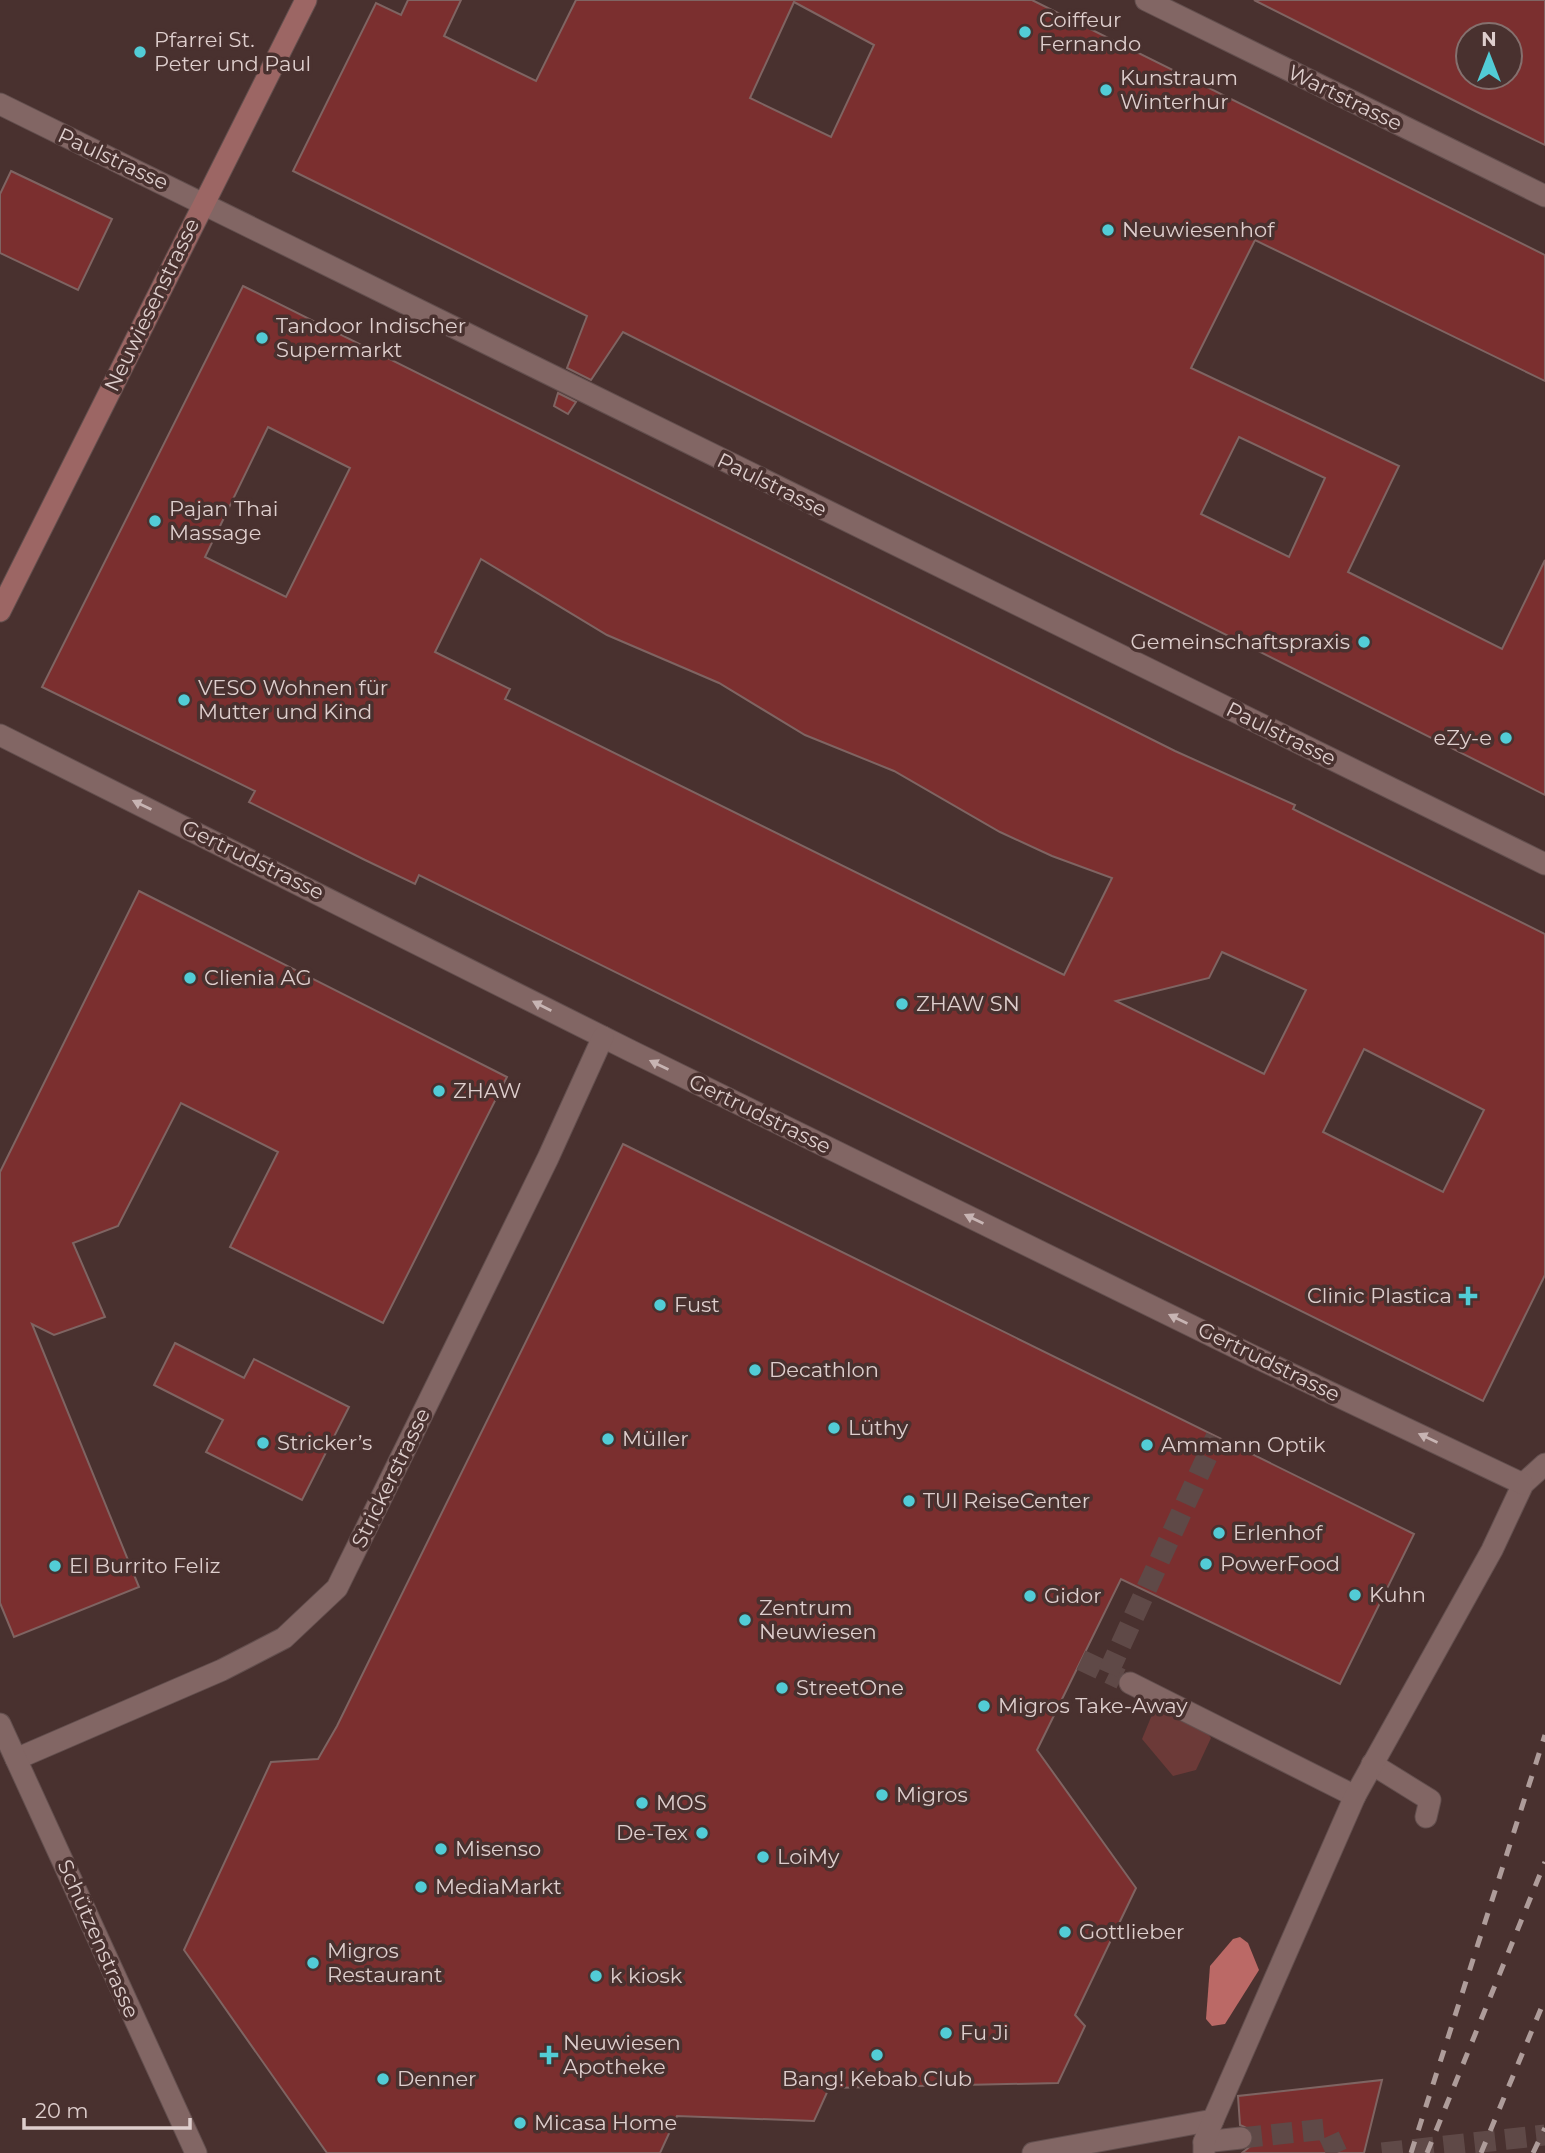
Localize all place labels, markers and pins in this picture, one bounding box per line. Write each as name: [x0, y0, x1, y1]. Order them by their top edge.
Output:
place label: Coiffeur Fernando: [1039, 7, 1141, 56]
marker: Coiffeur Fernando: [1017, 24, 1033, 40]
place label: Pfarrei St. Peter und Paul: [154, 27, 311, 76]
marker: Pfarrei St. Peter und Paul: [132, 44, 148, 60]
place label: Kunstraum Winterhur: [1120, 65, 1238, 114]
marker: Kunstraum Winterhur: [1098, 82, 1114, 98]
place label: Neuwiesenhof: [1122, 217, 1275, 242]
marker: Neuwiesenhof: [1100, 222, 1116, 238]
place label: Tandoor Indischer Supermarkt: [276, 313, 466, 362]
marker: Tandoor Indischer Supermarkt: [254, 330, 270, 346]
place label: Pajan Thai Massage: [169, 496, 278, 545]
marker: Pajan Thai Massage: [147, 513, 163, 529]
place label: Gemeinschaftspraxis: [1131, 629, 1350, 654]
marker: Gemeinschaftspraxis: [1356, 634, 1372, 650]
place label: VESO Wohnen für Mutter und Kind: [198, 675, 388, 724]
marker: VESO Wohnen für Mutter und Kind: [176, 692, 192, 708]
place label: eZy-e: [1434, 725, 1492, 750]
marker: eZy-e: [1498, 730, 1514, 746]
place label: Clienia AG: [204, 965, 312, 990]
marker: Clienia AG: [182, 970, 198, 986]
place label: ZHAW SN: [916, 991, 1020, 1016]
marker: ZHAW SN: [894, 996, 910, 1012]
place label: ZHAW: [453, 1078, 521, 1103]
marker: ZHAW: [431, 1083, 447, 1099]
place label: Clinic Plastica: [1307, 1283, 1452, 1308]
marker: Clinic Plastica: [1458, 1286, 1478, 1306]
place label: Fust: [674, 1292, 720, 1317]
marker: Fust: [652, 1297, 668, 1313]
place label: Decathlon: [769, 1357, 879, 1382]
marker: Decathlon: [747, 1362, 763, 1378]
place label: Lüthy: [848, 1415, 909, 1440]
marker: Lüthy: [826, 1420, 842, 1436]
place label: Müller: [622, 1426, 689, 1451]
place label: Stricker’s: [277, 1430, 372, 1455]
marker: Müller: [600, 1431, 616, 1447]
place label: Ammann Optik: [1161, 1432, 1326, 1457]
marker: Stricker’s: [255, 1435, 271, 1451]
marker: Ammann Optik: [1139, 1437, 1155, 1453]
place label: TUI ReiseCenter: [923, 1488, 1090, 1513]
marker: TUI ReiseCenter: [901, 1493, 917, 1509]
place label: Erlenhof: [1233, 1520, 1323, 1545]
marker: Erlenhof: [1211, 1525, 1227, 1541]
place label: PowerFood: [1220, 1551, 1340, 1576]
place label: El Burrito Feliz: [69, 1553, 221, 1578]
marker: PowerFood: [1198, 1556, 1214, 1572]
marker: El Burrito Feliz: [47, 1558, 63, 1574]
place label: Kuhn: [1369, 1582, 1426, 1607]
place label: Gidor: [1044, 1583, 1102, 1608]
marker: Kuhn: [1347, 1587, 1363, 1603]
marker: Gidor: [1022, 1588, 1038, 1604]
place label: Zentrum Neuwiesen: [759, 1595, 877, 1644]
marker: Zentrum Neuwiesen: [737, 1612, 753, 1628]
place label: StreetOne: [796, 1675, 904, 1700]
marker: StreetOne: [774, 1680, 790, 1696]
place label: Migros Take-Away: [998, 1693, 1188, 1718]
marker: Migros Take-Away: [976, 1698, 992, 1714]
place label: Migros: [896, 1782, 968, 1807]
marker: Migros: [874, 1787, 890, 1803]
place label: MOS: [656, 1790, 707, 1815]
marker: MOS: [634, 1795, 650, 1811]
place label: De-Tex: [616, 1820, 688, 1845]
marker: De-Tex: [694, 1825, 710, 1841]
place label: Misenso: [455, 1836, 541, 1861]
marker: Misenso: [433, 1841, 449, 1857]
place label: LoiMy: [777, 1844, 840, 1869]
marker: LoiMy: [755, 1849, 771, 1865]
place label: MediaMarkt: [435, 1874, 562, 1899]
marker: MediaMarkt: [413, 1879, 429, 1895]
place label: Gottlieber: [1079, 1919, 1185, 1944]
marker: Gottlieber: [1057, 1924, 1073, 1940]
place label: Migros Restaurant: [327, 1938, 442, 1987]
marker: Migros Restaurant: [305, 1955, 321, 1971]
place label: k kiosk: [610, 1963, 683, 1988]
marker: k kiosk: [588, 1968, 604, 1984]
place label: Fu Ji: [960, 2020, 1009, 2045]
marker: Fu Ji: [938, 2025, 954, 2041]
place label: Neuwiesen Apotheke: [563, 2030, 681, 2079]
marker: Neuwiesen Apotheke: [541, 2047, 557, 2063]
marker: Bang! Kebab Club: [869, 2047, 885, 2063]
place label: Denner: [397, 2066, 477, 2091]
place label: Bang! Kebab Club: [782, 2066, 972, 2091]
marker: Denner: [375, 2071, 391, 2087]
place label: Micasa Home: [534, 2110, 677, 2135]
marker: Micasa Home: [512, 2115, 528, 2131]

